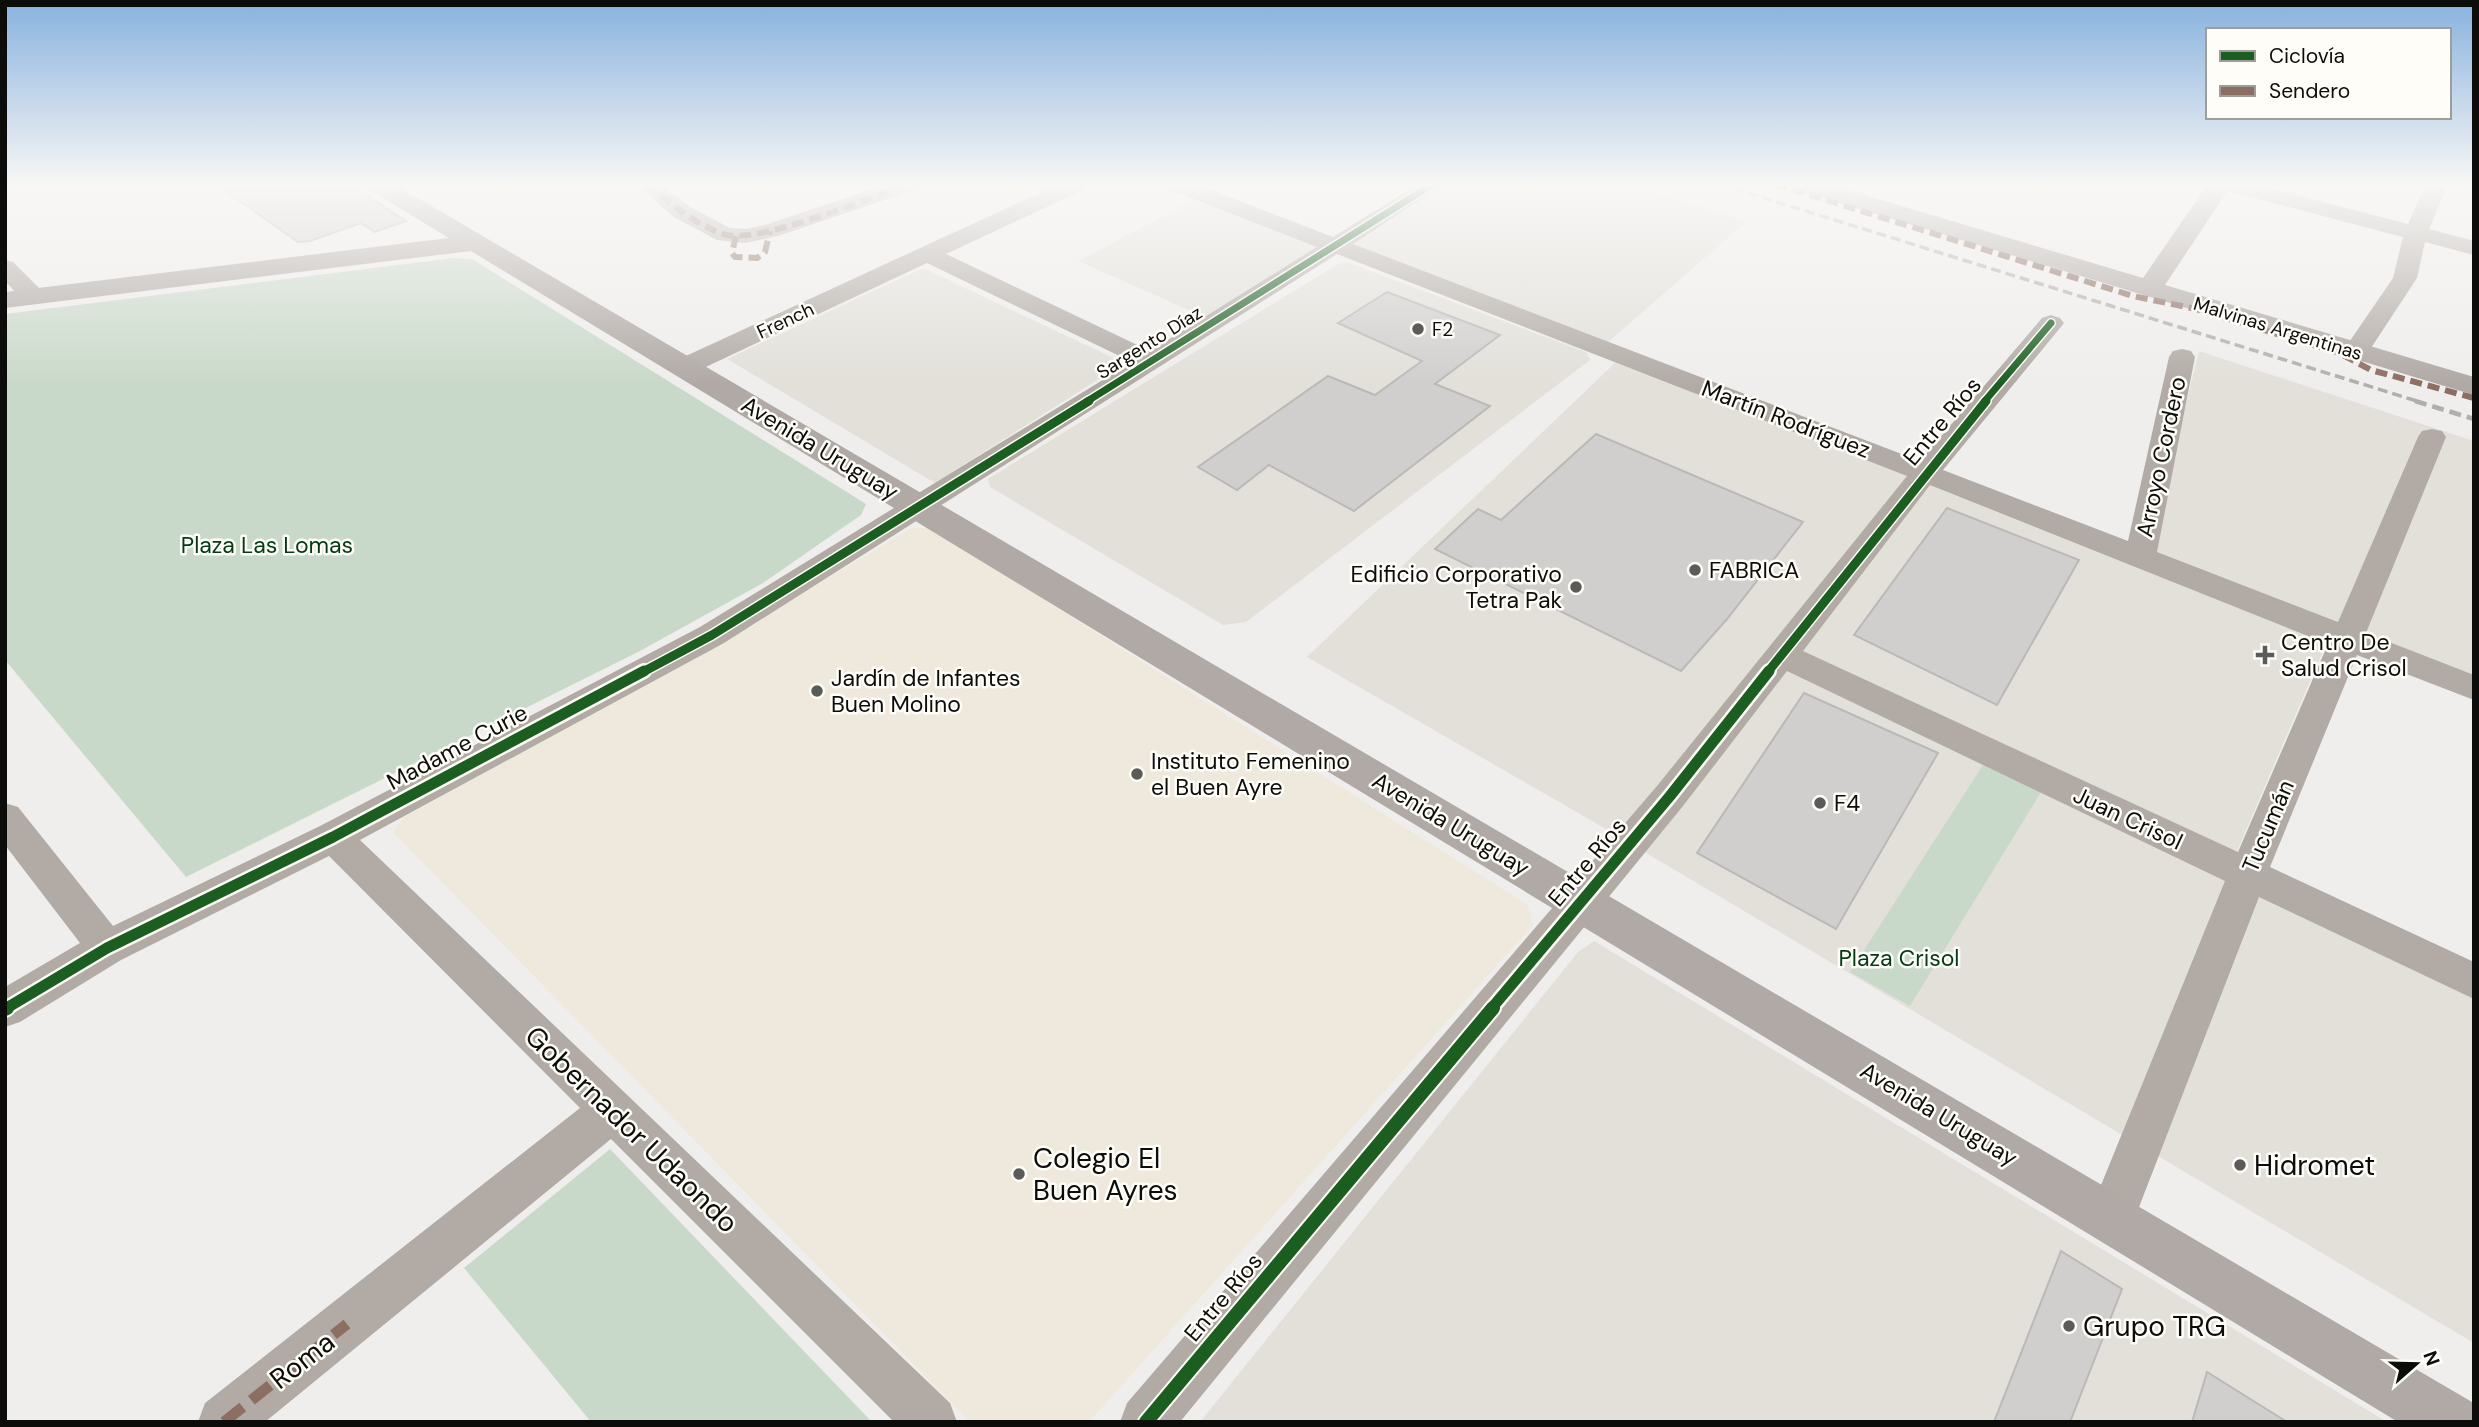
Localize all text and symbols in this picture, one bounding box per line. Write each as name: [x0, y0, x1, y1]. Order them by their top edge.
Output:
legend: [2206, 28, 2451, 119]
text: Ciclovía: [2269, 42, 2345, 70]
text: Sendero: [2269, 77, 2350, 105]
street label: Malvinas Argentinas: [2190, 291, 2365, 366]
street label: French: [753, 296, 818, 345]
street label: Sargento Díaz: [1092, 300, 1207, 385]
place label: F2: [1432, 317, 1453, 342]
marker: F2: [1410, 321, 1426, 337]
street label: Entre Ríos: [1896, 371, 1988, 471]
street label: Martín Rodríguez: [1697, 373, 1875, 465]
street label: Arroyo Cordero: [2129, 374, 2193, 540]
street label: Avenida Uruguay: [736, 389, 904, 507]
park label: Plaza Las Lomas: [181, 530, 353, 560]
place label: FABRICA: [1709, 555, 1799, 585]
place label: Edificio Corporativo Tetra Pak: [1351, 559, 1562, 615]
marker: FABRICA: [1687, 562, 1703, 578]
marker: Edificio Corporativo Tetra Pak: [1568, 579, 1584, 595]
place label: Centro De Salud Crisol: [2281, 627, 2407, 683]
marker: Centro De Salud Crisol: [2255, 645, 2275, 665]
place label: Jardín de Infantes Buen Molino: [831, 663, 1021, 719]
marker: Jardín de Infantes Buen Molino: [809, 683, 825, 699]
street label: Madame Curie: [381, 697, 533, 797]
place label: Instituto Femenino el Buen Ayre: [1151, 746, 1350, 802]
street label: Avenida Uruguay: [1367, 765, 1535, 883]
marker: Instituto Femenino el Buen Ayre: [1129, 766, 1145, 782]
street label: Tucumán: [2235, 775, 2301, 877]
street label: Juan Crisol: [2068, 780, 2188, 856]
place label: F4: [1834, 788, 1860, 818]
marker: F4: [1812, 795, 1828, 811]
street label: Entre Ríos: [1541, 812, 1633, 912]
park label: Plaza Crisol: [1839, 943, 1959, 973]
street label: Gobernador Udaondo: [517, 1018, 746, 1241]
street label: Avenida Uruguay: [1855, 1055, 2023, 1173]
place label: Colegio El Buen Ayres: [1033, 1140, 1178, 1209]
place label: Hidromet: [2254, 1147, 2375, 1184]
marker: Hidromet: [2232, 1157, 2248, 1173]
marker: Colegio El Buen Ayres: [1011, 1166, 1027, 1182]
street label: Entre Ríos: [1177, 1247, 1269, 1347]
place label: Grupo TRG: [2083, 1308, 2226, 1345]
marker: Grupo TRG: [2061, 1318, 2077, 1334]
street label: Roma: [262, 1323, 342, 1397]
north arrow: [2381, 1329, 2451, 1399]
text: N: [2417, 1348, 2446, 1369]

